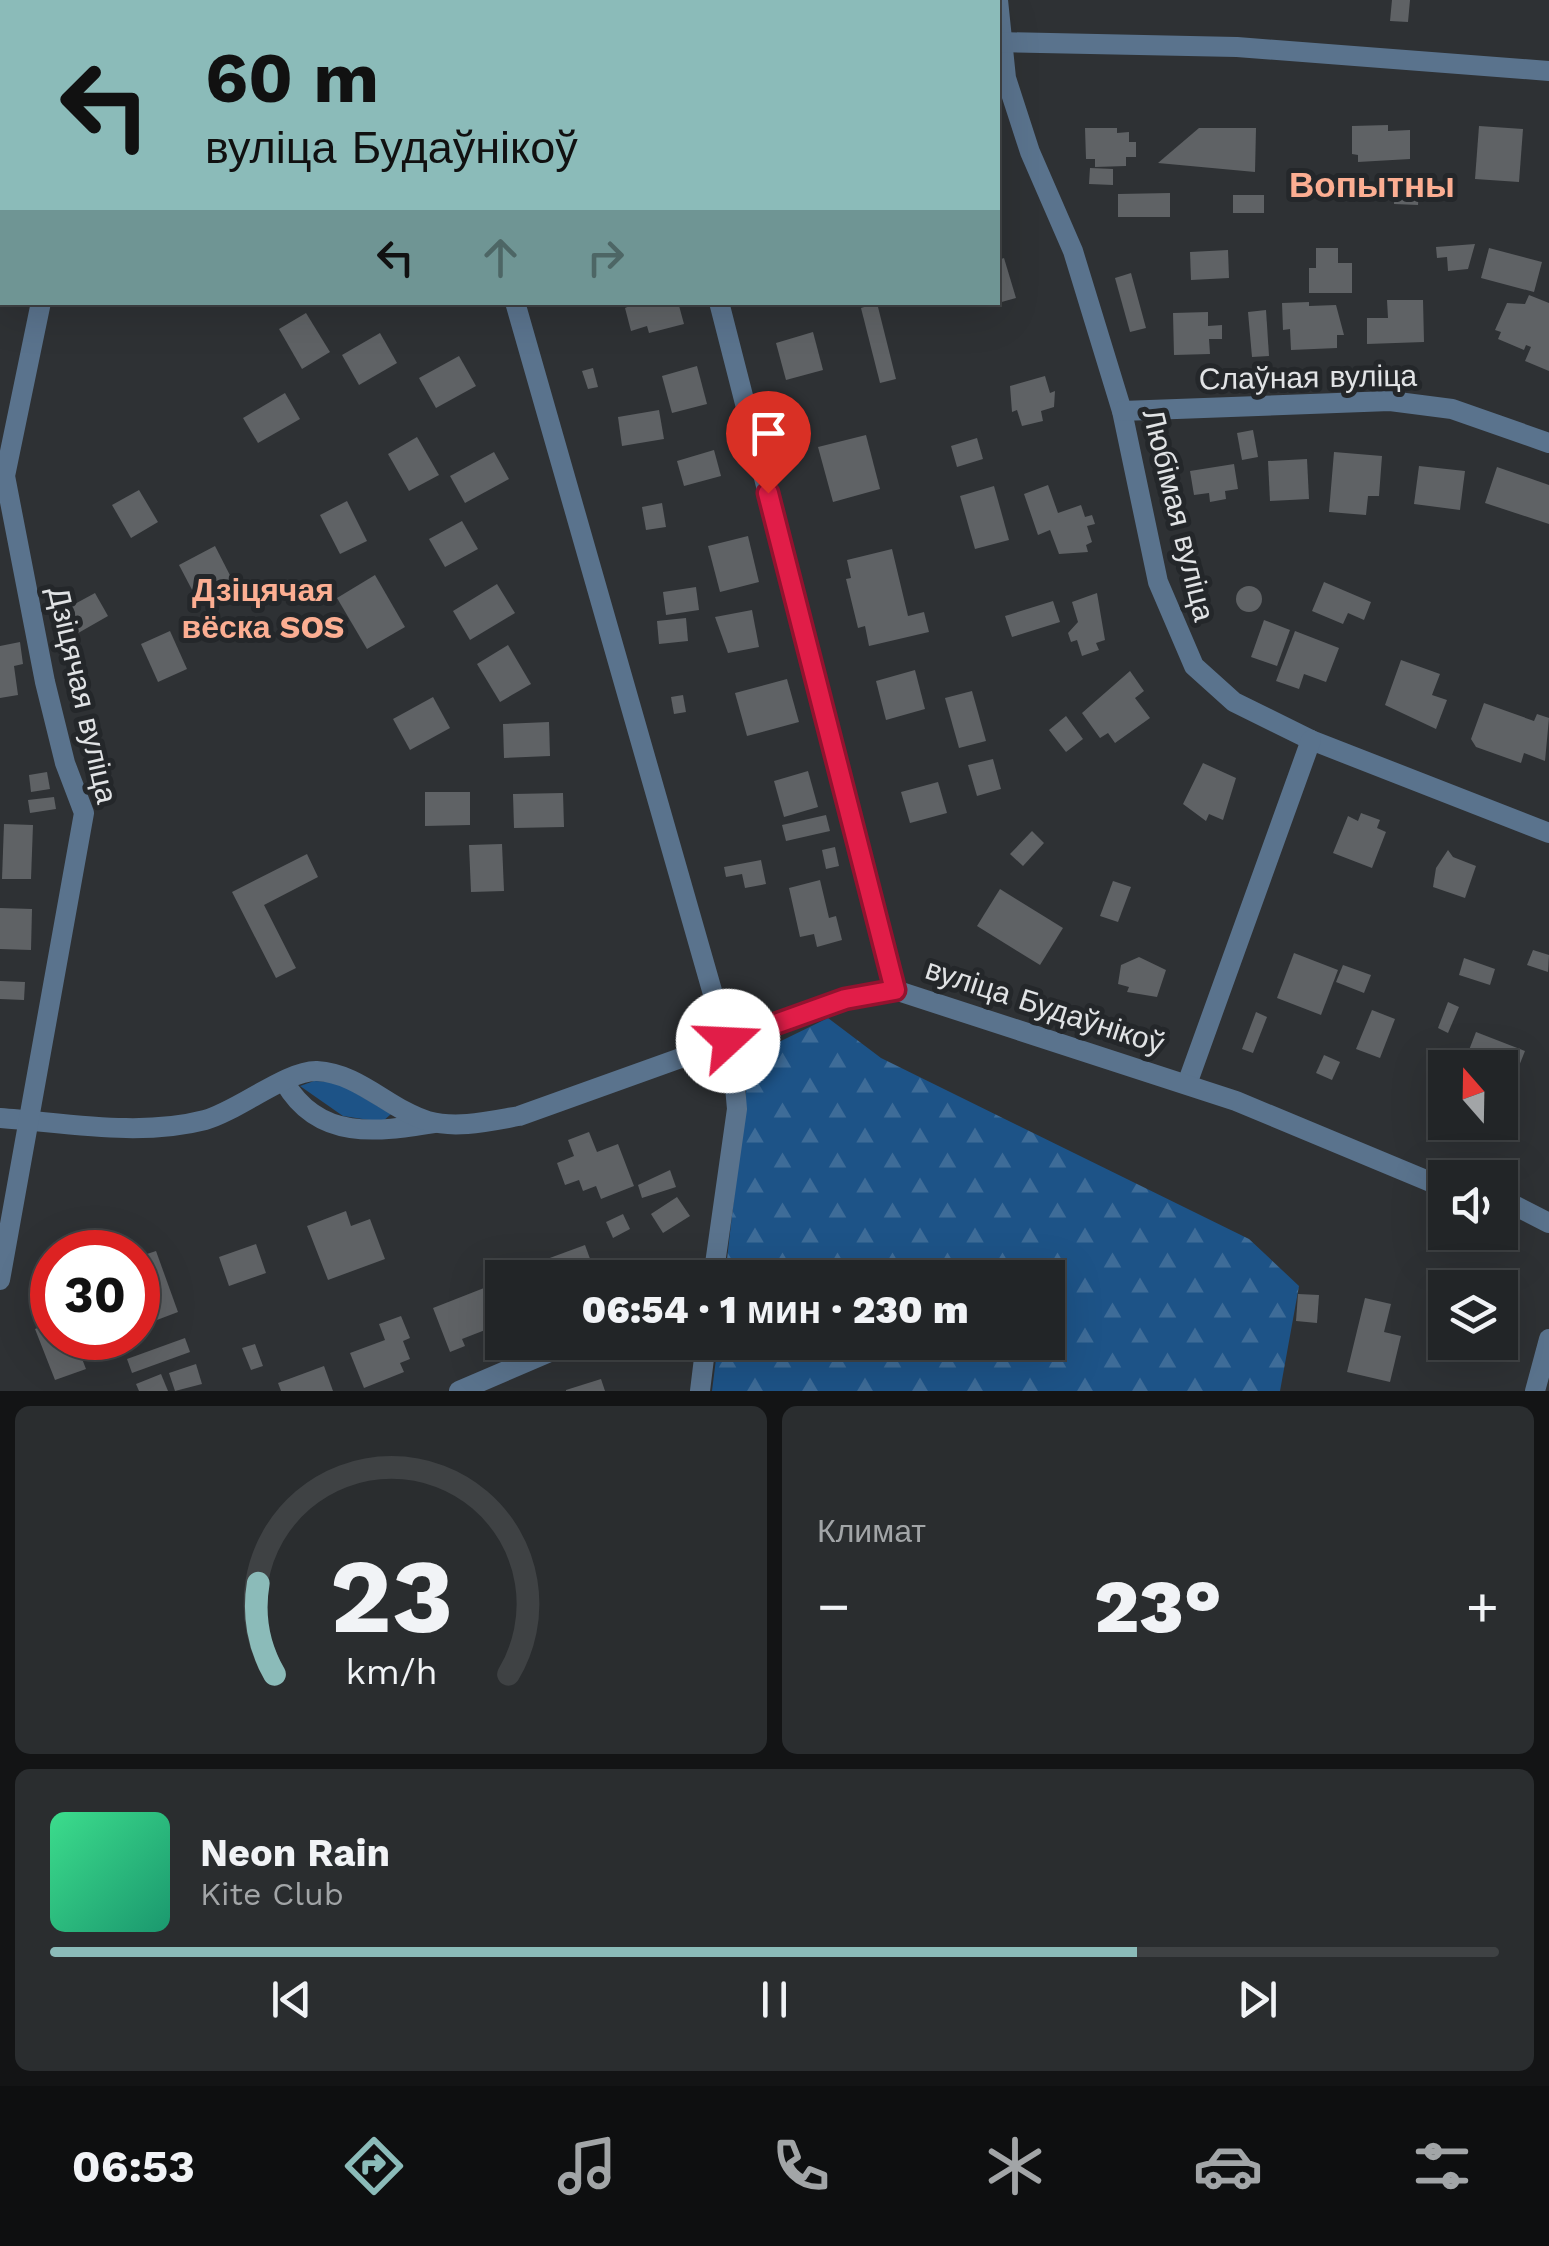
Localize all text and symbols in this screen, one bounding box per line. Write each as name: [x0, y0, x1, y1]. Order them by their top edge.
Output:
text: 60 m: [205, 37, 379, 119]
icon: left: [40, 40, 170, 170]
text: вуліца Будаўнікоў: [205, 121, 578, 174]
district label: Вопытны: [1289, 164, 1455, 206]
icon: left: [368, 230, 423, 285]
icon: ahead: [473, 230, 528, 285]
icon: right: [578, 230, 633, 285]
street label: Слаўная вуліца: [1199, 358, 1418, 396]
pin: [726, 391, 811, 494]
street label: Любімая вуліца: [1136, 405, 1222, 625]
icon: arrive: [741, 406, 796, 461]
district label: Дзіцячая вёска SOS: [182, 571, 344, 646]
street label: Дзіцячая вуліца: [41, 583, 125, 807]
street label: вуліца Будаўнікоў: [921, 951, 1169, 1061]
position arrow: [676, 989, 780, 1093]
north arrow: [1428, 1050, 1518, 1140]
map controls: [1428, 1050, 1518, 1360]
button: sound: [1428, 1160, 1518, 1250]
speed limit sign: 30: [30, 1230, 160, 1360]
button: layers: [1428, 1270, 1518, 1360]
text: 06:54 · 1 мин · 230 m: [581, 1288, 969, 1332]
text: Климат: [817, 1512, 926, 1550]
text: 23: [329, 1535, 453, 1657]
text: 23°: [1094, 1562, 1222, 1650]
text: −: [817, 1574, 850, 1638]
text: +: [1466, 1574, 1499, 1638]
text: km/h: [345, 1651, 437, 1693]
text: Neon Rain: [200, 1831, 390, 1875]
text: Kite Club: [200, 1875, 344, 1913]
icon: previous: [264, 1972, 319, 2027]
icon: pause: [747, 1972, 802, 2027]
icon: next: [1230, 1972, 1285, 2027]
icon: directions: [339, 2131, 409, 2201]
icon: music: [552, 2131, 622, 2201]
icon: phone: [766, 2131, 836, 2201]
icon: climate: [980, 2131, 1050, 2201]
icon: car: [1193, 2131, 1263, 2201]
icon: filters: [1407, 2131, 1477, 2201]
text: 06:53: [72, 2140, 195, 2193]

